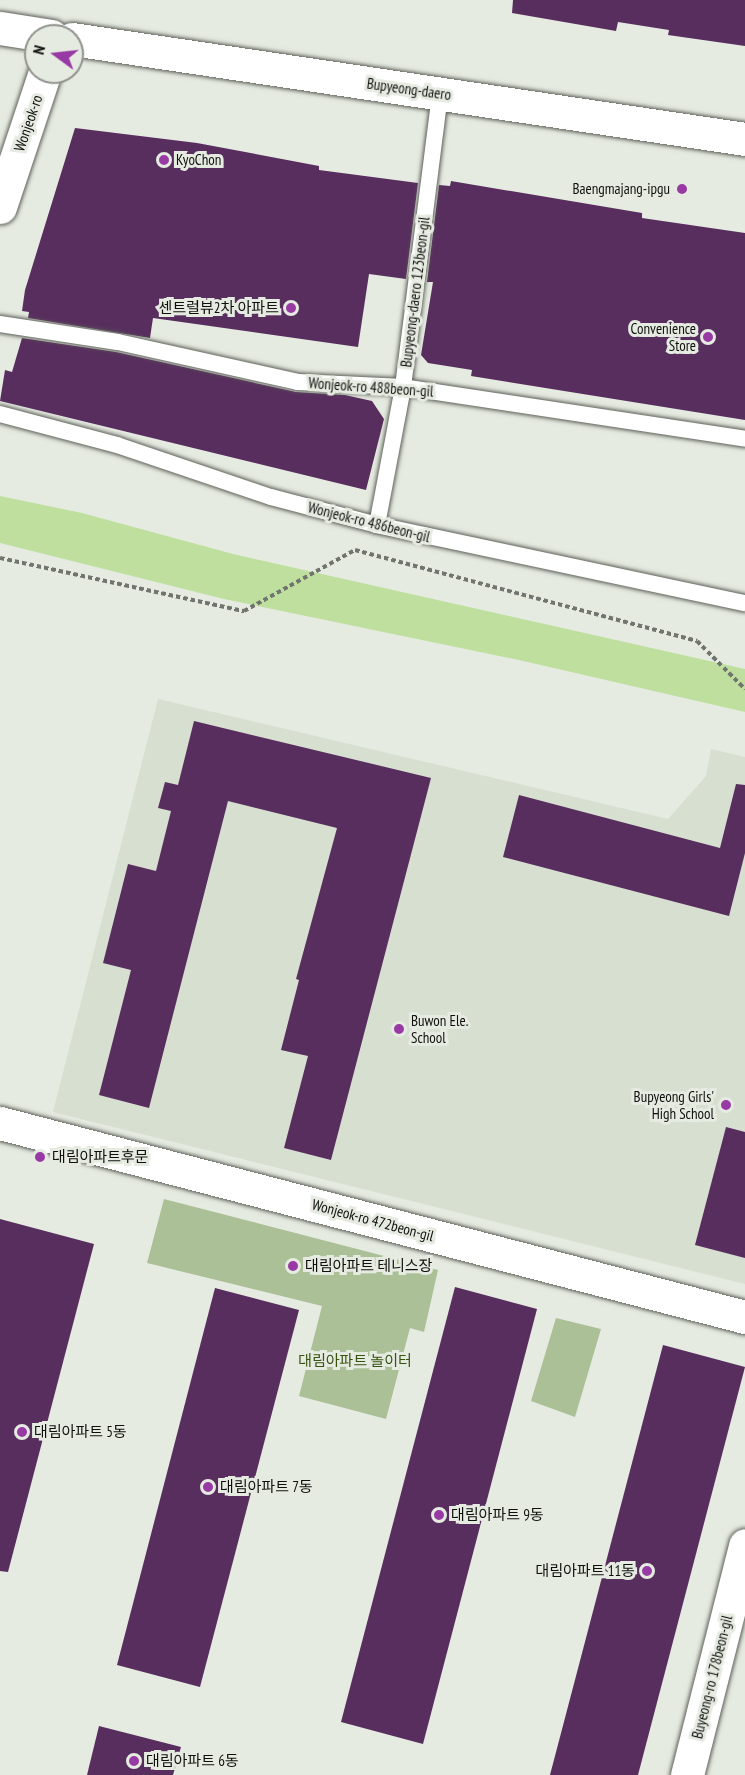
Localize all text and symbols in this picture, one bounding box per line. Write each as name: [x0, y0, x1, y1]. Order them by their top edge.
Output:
north arrow: [24, 24, 84, 84]
text: N: [28, 43, 49, 57]
street label: Bupyeong-daero: [366, 74, 452, 104]
street label: Wonjeok-ro: [10, 92, 46, 154]
place label: KyoChon: [176, 151, 221, 169]
marker: KyoChon: [157, 153, 171, 167]
place label: Baengmajang-ipgu: [572, 180, 670, 198]
marker: Baengmajang-ipgu: [675, 182, 689, 196]
street label: Bupyeong-daero 123beon-gil: [397, 216, 433, 368]
place label: 센트럴뷰2차 아파트: [159, 299, 279, 317]
marker: 센트럴뷰2차 아파트: [284, 301, 298, 315]
place label: Convenience Store: [631, 319, 696, 354]
marker: Convenience Store: [701, 330, 715, 344]
street label: Wonjeok-ro 488beon-gil: [308, 374, 434, 400]
street label: Wonjeok-ro 486beon-gil: [306, 498, 432, 546]
place label: Buwon Ele. School: [411, 1011, 468, 1046]
marker: Buwon Ele. School: [392, 1022, 406, 1036]
place label: Bupyeong Girls' High School: [634, 1087, 714, 1122]
marker: Bupyeong Girls' High School: [719, 1098, 733, 1112]
place label: 대림아파트후문: [52, 1148, 149, 1166]
marker: 대림아파트후문: [33, 1150, 47, 1164]
street label: Wonjeok-ro 472beon-gil: [310, 1195, 436, 1245]
place label: 대림아파트 테니스장: [305, 1257, 432, 1275]
marker: 대림아파트 테니스장: [286, 1259, 300, 1273]
park label: 대림아파트 놀이터: [298, 1352, 412, 1370]
place label: 대림아파트 5동: [34, 1423, 127, 1441]
marker: 대림아파트 5동: [15, 1425, 29, 1439]
place label: 대림아파트 7동: [220, 1478, 313, 1496]
marker: 대림아파트 7동: [201, 1480, 215, 1494]
place label: 대림아파트 9동: [451, 1506, 544, 1524]
marker: 대림아파트 9동: [432, 1508, 446, 1522]
place label: 대림아파트 11동: [536, 1562, 635, 1580]
marker: 대림아파트 11동: [640, 1564, 654, 1578]
street label: Buyeong-ro 178beon-gil: [688, 1613, 736, 1741]
place label: 대림아파트 6동: [146, 1752, 239, 1770]
marker: 대림아파트 6동: [127, 1754, 141, 1768]

